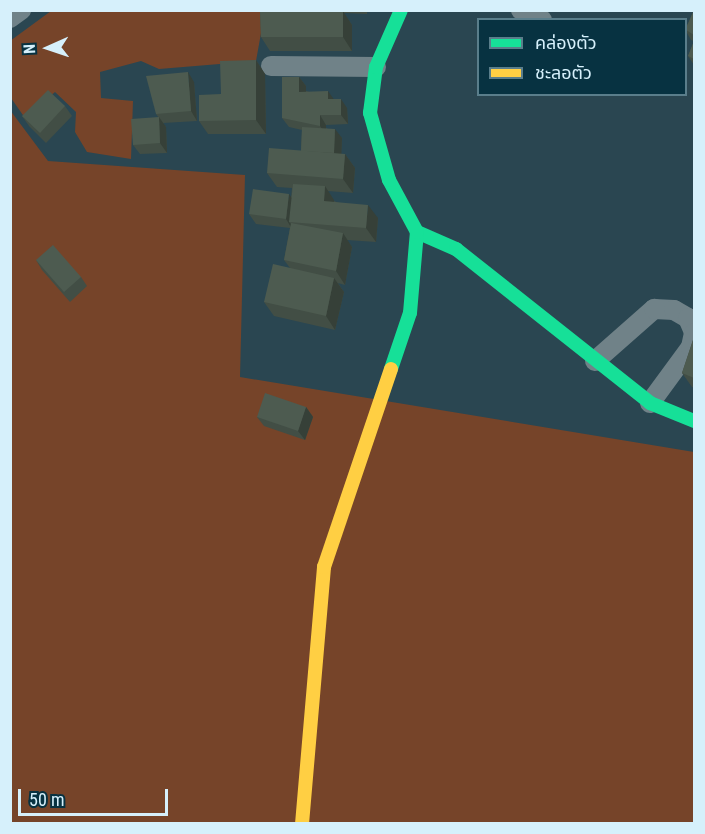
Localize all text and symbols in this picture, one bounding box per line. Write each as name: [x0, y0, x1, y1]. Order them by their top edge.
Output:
north arrow: [18, 18, 78, 78]
legend: [477, 18, 687, 96]
text: คล่องตัว: [535, 32, 597, 53]
text: N: [20, 44, 39, 54]
text: ชะลอตัว: [535, 62, 592, 83]
scale bar: [21, 777, 171, 815]
text: 50 m: [29, 789, 64, 810]

